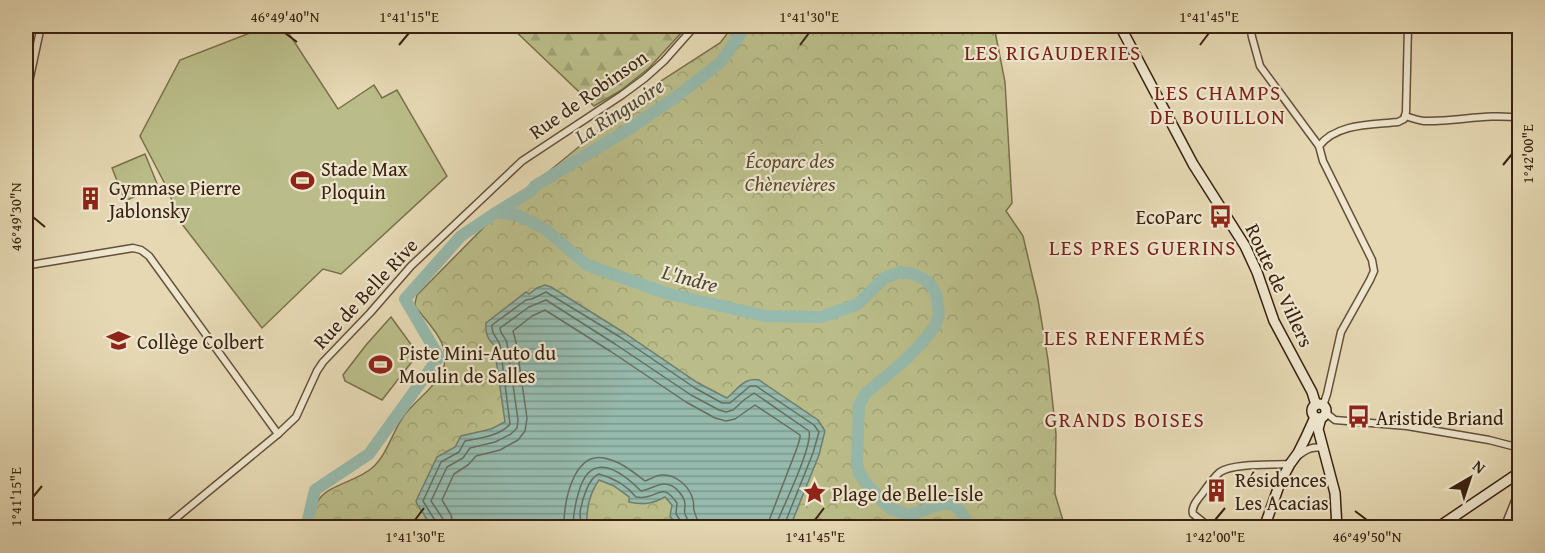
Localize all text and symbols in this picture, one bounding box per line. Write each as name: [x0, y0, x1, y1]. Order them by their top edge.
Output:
text: 46°49'40"N: [251, 6, 320, 27]
text: 1°41'15"E: [379, 6, 439, 27]
text: 1°41'30"E: [779, 6, 839, 27]
text: 1°41'45"E: [1179, 6, 1239, 27]
district label: LES RIGAUDERIES: [964, 37, 1142, 68]
street label: Rue de Robinson: [523, 42, 653, 146]
water label: La Ringuoire: [567, 70, 670, 152]
district label: LES CHAMPS DE BOUILLON: [1150, 77, 1286, 132]
text: 1°42'00"E: [1517, 124, 1538, 184]
park label: Écoparc des Chènevières: [745, 146, 836, 198]
place label: Stade Max Ploquin: [321, 154, 409, 206]
sports icon: Stade Max Ploquin: [290, 167, 316, 193]
place label: Gymnase Pierre Jablonsky: [106, 173, 241, 225]
text: 46°49'30"N: [5, 182, 26, 251]
building icon: Gymnase Pierre Jablonsky: [78, 186, 104, 212]
place label: EcoParc: [1136, 202, 1202, 231]
bus stop icon: EcoParc: [1207, 203, 1233, 229]
street label: Route de Villers: [1239, 218, 1321, 352]
street label: Rue de Belle Rive: [306, 231, 424, 355]
district label: LES PRES GUERINS: [1049, 232, 1237, 263]
water label: L'Indre: [658, 255, 721, 300]
district label: LES RENFERMÉS: [1044, 322, 1206, 353]
place label: Collège Colbert: [137, 327, 264, 356]
school or university icon: Collège Colbert: [106, 328, 132, 354]
place label: Piste Mini-Auto du Moulin de Salles: [399, 338, 556, 390]
sports icon: Piste Mini-Auto du Moulin de Salles: [368, 351, 394, 377]
place label: Aristide Briand: [1376, 403, 1504, 432]
district label: GRANDS BOISES: [1045, 404, 1205, 435]
bus stop icon: Aristide Briand: [1345, 404, 1371, 430]
north arrow: [1440, 448, 1500, 508]
text: N: [1468, 454, 1491, 479]
place label: Résidences Les Acacias: [1235, 465, 1329, 517]
text: 1°41'15"E: [5, 467, 26, 527]
building icon: Résidences Les Acacias: [1204, 478, 1230, 504]
place label: Plage de Belle-Isle: [832, 479, 983, 508]
place icon: Plage de Belle-Isle: [801, 480, 827, 506]
text: 1°41'30"E: [385, 526, 445, 547]
text: 1°41'45"E: [785, 526, 845, 547]
text: 1°42'00"E: [1185, 526, 1245, 547]
text: 46°49'50"N: [1333, 526, 1402, 547]

